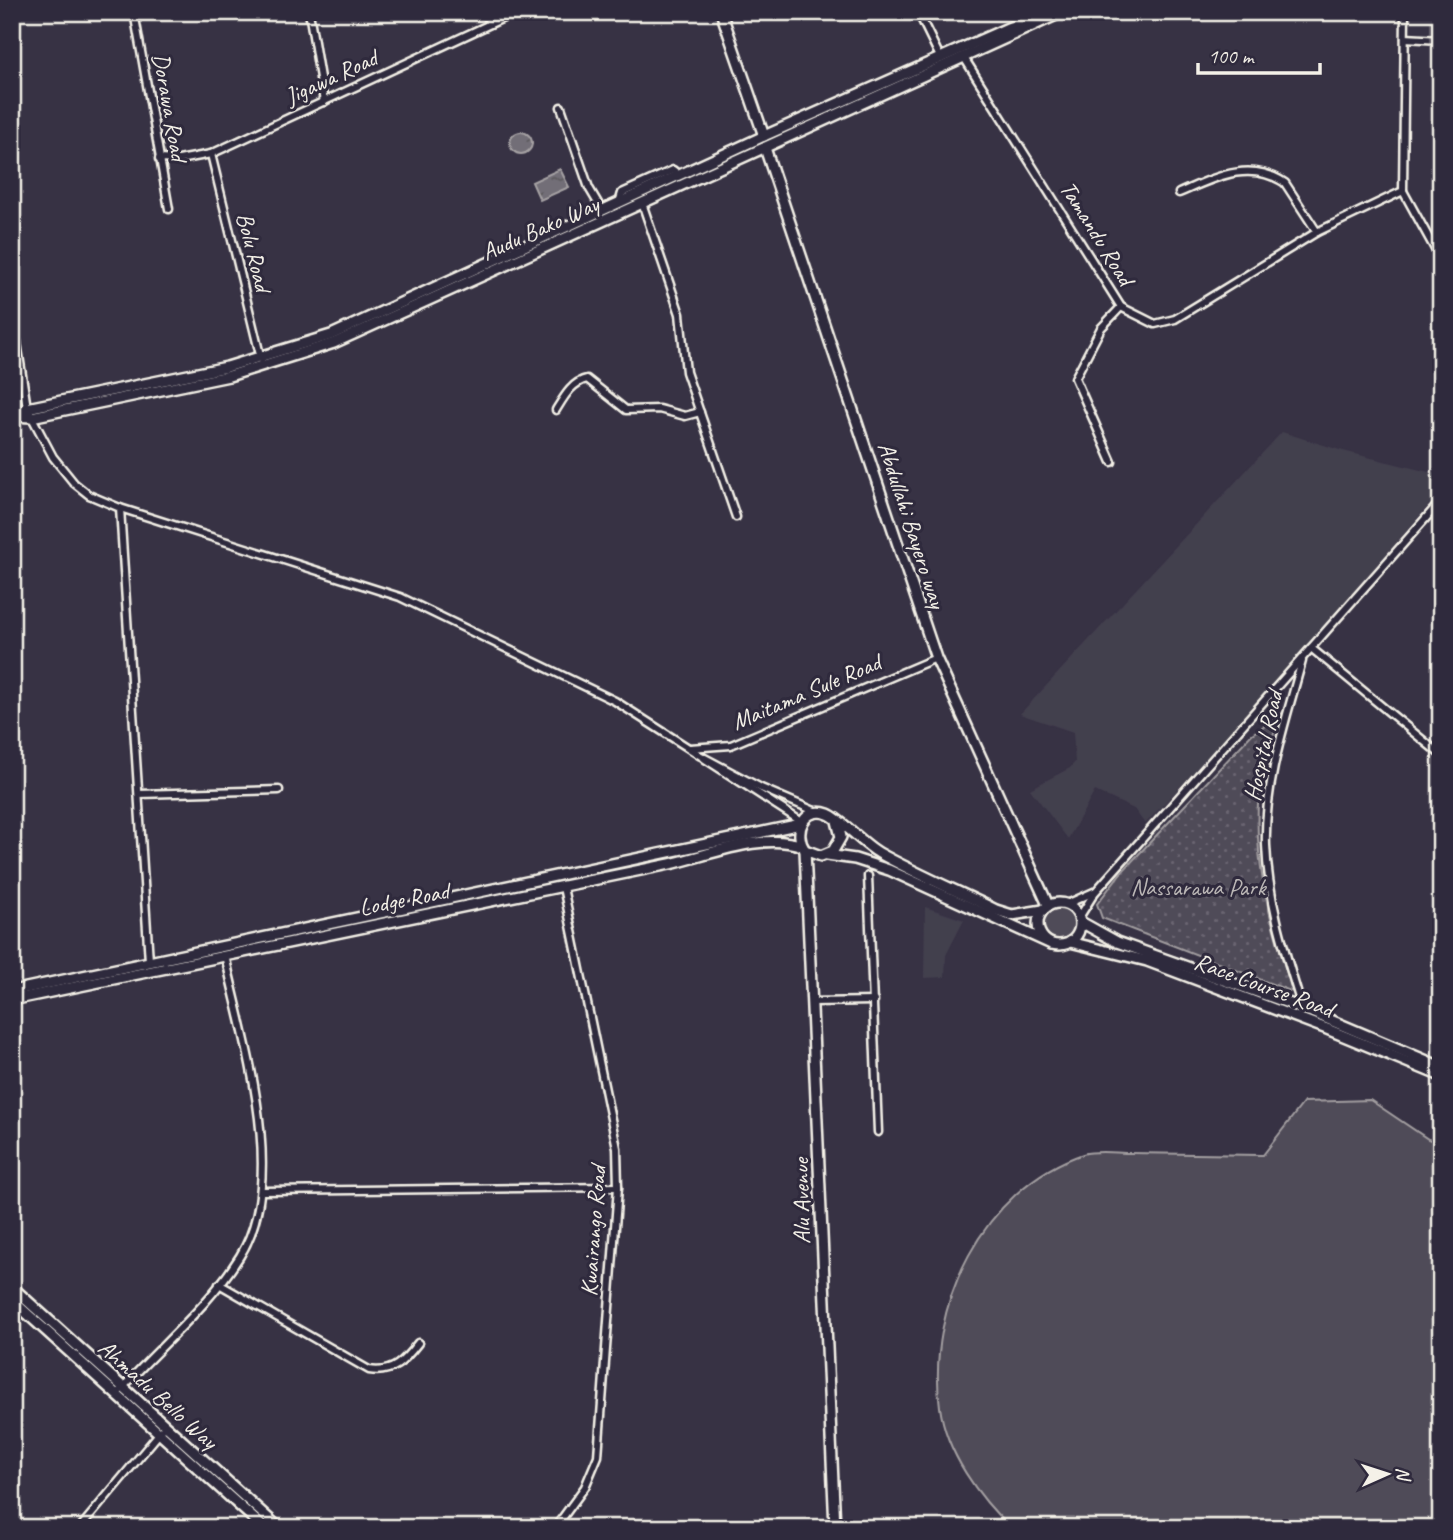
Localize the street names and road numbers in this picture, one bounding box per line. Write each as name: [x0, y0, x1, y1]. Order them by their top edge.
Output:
street label: Jigawa Road: [279, 41, 385, 112]
street label: Dorawa Road: [146, 51, 195, 167]
street label: Tamandu Road: [1053, 175, 1143, 294]
street label: Audu Bako Way: [477, 188, 605, 267]
street label: Bolu Road: [230, 210, 279, 298]
street label: Abdullahi Bayero way: [871, 438, 954, 613]
street label: Maitama Sule Road: [727, 646, 888, 737]
street label: Hospital Road: [1237, 685, 1290, 804]
street label: Lodge Road: [357, 875, 455, 922]
street label: Race Course Road: [1190, 946, 1341, 1025]
street label: Alu Avenue: [785, 1156, 817, 1244]
street label: Kwairango Road: [573, 1161, 613, 1297]
street label: Ahmadu Bello Way: [92, 1333, 225, 1457]

